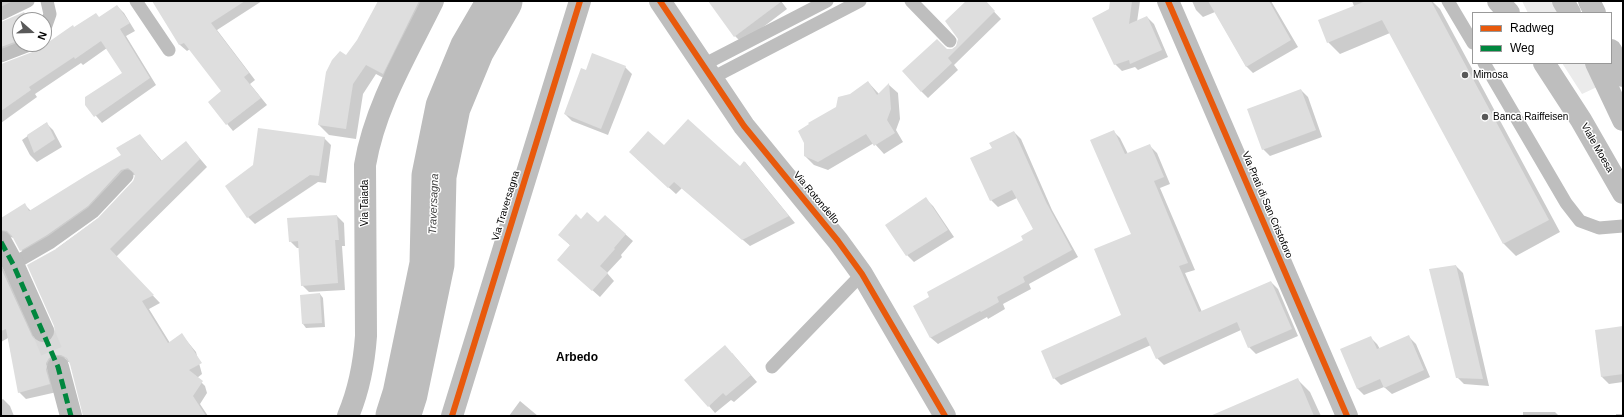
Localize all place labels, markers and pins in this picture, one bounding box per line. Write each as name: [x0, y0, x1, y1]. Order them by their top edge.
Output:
place label: Mimosa: [1473, 69, 1508, 81]
marker: Mimosa: [1460, 70, 1470, 80]
place label: Banca Raiffeisen: [1493, 111, 1568, 123]
marker: Banca Raiffeisen: [1480, 112, 1490, 122]

